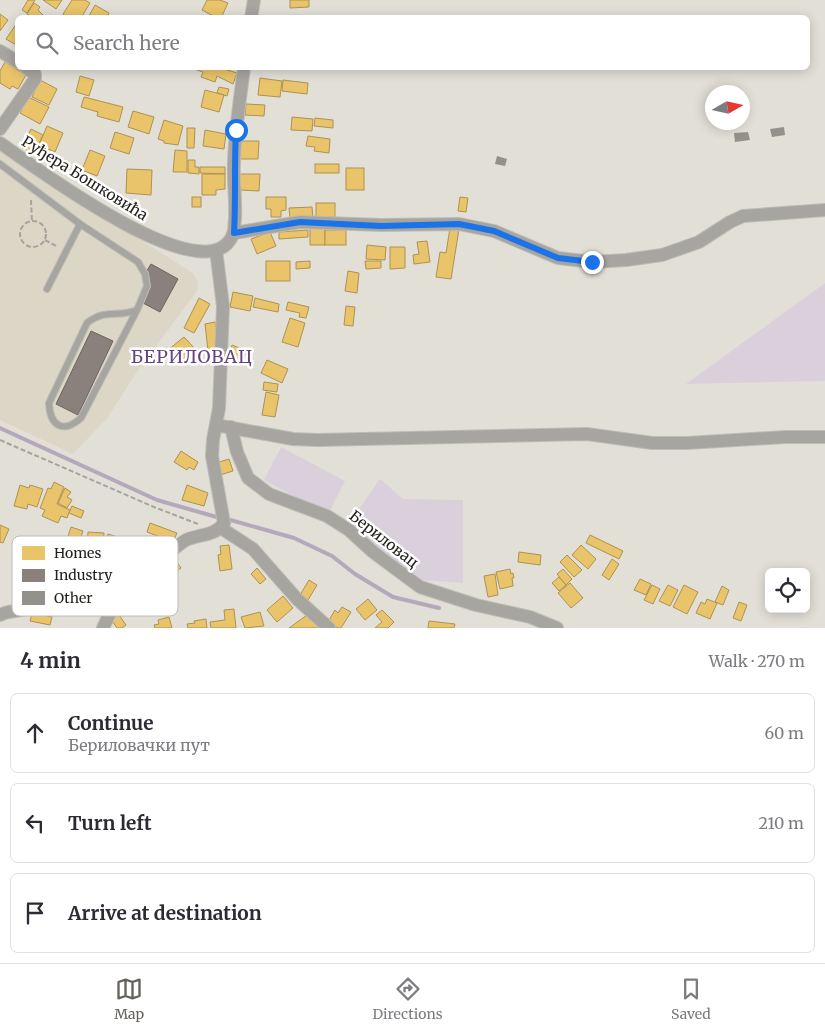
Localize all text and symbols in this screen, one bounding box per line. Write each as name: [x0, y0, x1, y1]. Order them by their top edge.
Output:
search box: [15, 15, 810, 70]
icon: search: [33, 29, 61, 57]
text: Search here: [73, 31, 180, 55]
north arrow: [705, 85, 750, 130]
route start: [225, 119, 248, 142]
street label: Руђера Бошковића: [18, 131, 152, 225]
route end: [581, 251, 604, 274]
district label: БЕРИЛОВАЦ: [131, 345, 253, 368]
street label: Бериловац: [346, 506, 422, 572]
legend: [12, 536, 178, 616]
text: Homes: [54, 544, 101, 562]
text: Industry: [54, 566, 113, 584]
map controls: [765, 568, 810, 613]
button: locate: [765, 568, 810, 613]
text: Other: [54, 589, 93, 607]
text: 4 min: [20, 647, 81, 674]
text: Walk · 270 m: [709, 651, 805, 671]
text: Continue: [68, 711, 154, 735]
icon: ahead: [21, 719, 49, 747]
text: 60 m: [764, 723, 804, 743]
text: Бериловачки пут: [68, 735, 210, 755]
icon: left: [21, 809, 49, 837]
text: Turn left: [68, 811, 152, 835]
text: 210 m: [759, 813, 804, 833]
icon: arrive: [21, 899, 49, 927]
text: Arrive at destination: [68, 901, 262, 925]
tab: Map: [114, 975, 144, 1023]
tab: Directions: [373, 975, 443, 1023]
tab: Saved: [671, 975, 711, 1023]

